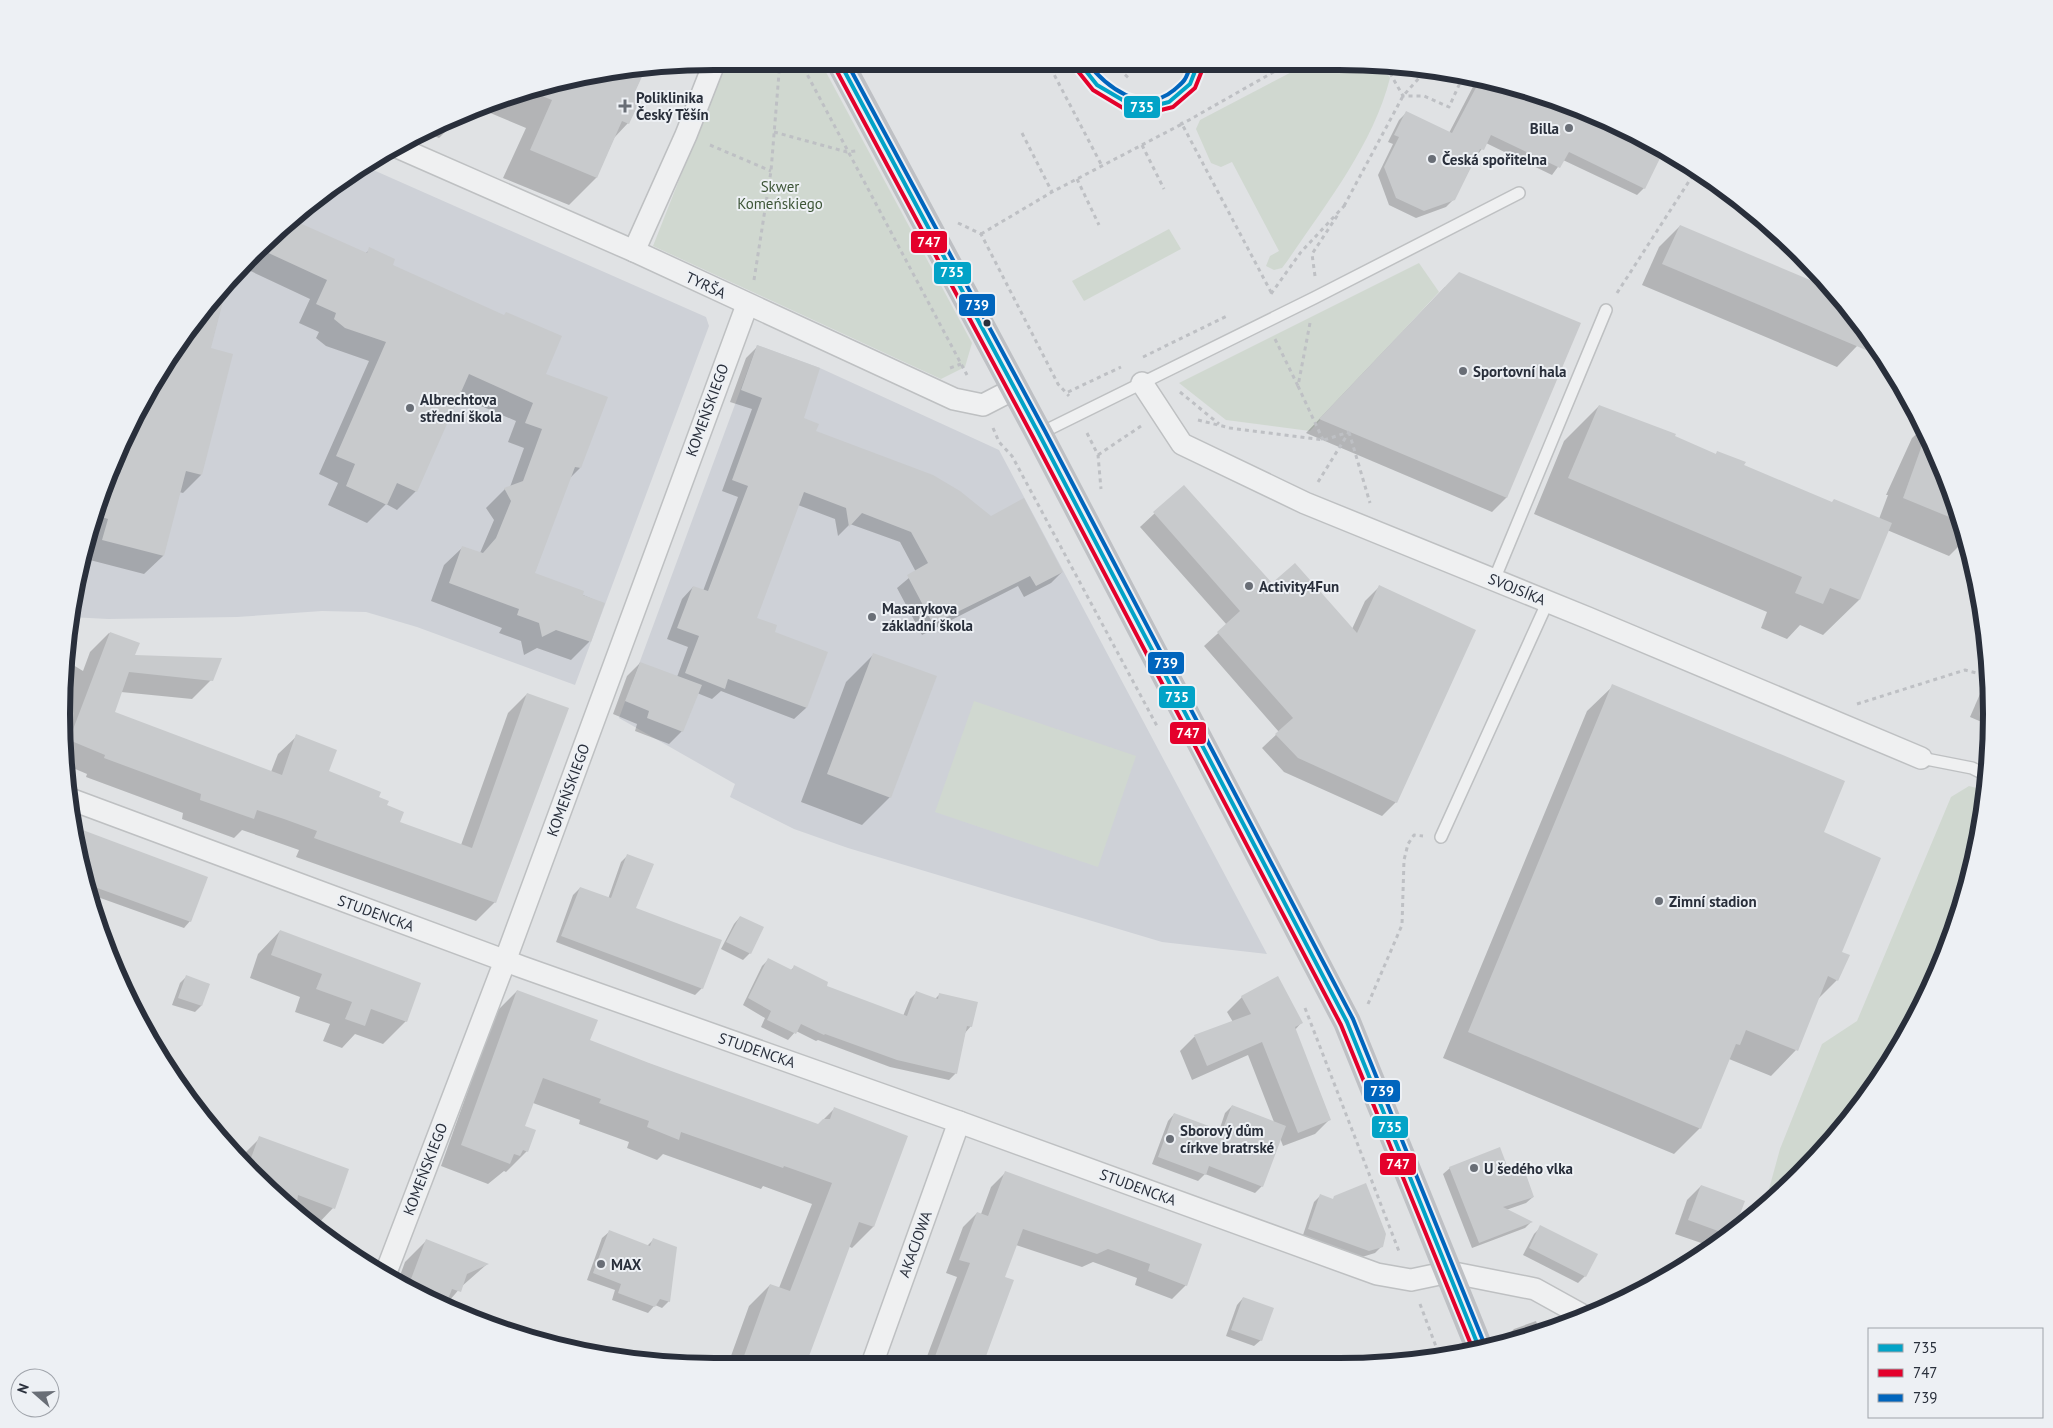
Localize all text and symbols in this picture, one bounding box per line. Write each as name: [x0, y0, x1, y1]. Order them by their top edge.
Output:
place label: Poliklinika Český Těšín: [636, 88, 709, 124]
line badge: 735: [1123, 95, 1161, 119]
text: 735: [1130, 98, 1154, 116]
marker: Poliklinika Český Těšín: [618, 99, 632, 113]
place label: Billa: [1530, 119, 1559, 138]
marker: Billa: [1563, 122, 1575, 134]
place label: Česká spořitelna: [1442, 150, 1547, 169]
marker: Česká spořitelna: [1426, 153, 1438, 165]
park label: Skwer Komeńskiego: [737, 177, 823, 213]
line badge: 747: [910, 230, 948, 254]
text: 747: [917, 233, 941, 251]
line badge: 735: [933, 261, 972, 285]
text: 735: [940, 263, 964, 281]
street label: TYRŠA: [683, 267, 729, 303]
line badge: 739: [958, 293, 996, 317]
text: 739: [965, 296, 989, 314]
unlabelled marker: [982, 318, 992, 328]
street label: KOMEŃSKIEGO: [681, 361, 733, 459]
place label: Sportovní hala: [1473, 362, 1566, 381]
marker: Sportovní hala: [1457, 365, 1469, 377]
place label: Albrechtova střední škola: [420, 390, 502, 426]
marker: Albrechtova střední škola: [404, 402, 416, 414]
street label: SVOJSÍKA: [1485, 569, 1549, 609]
place label: Activity4Fun: [1259, 577, 1339, 596]
marker: Activity4Fun: [1243, 580, 1255, 592]
place label: Masarykova základní škola: [882, 599, 973, 635]
marker: Masarykova základní škola: [866, 611, 878, 623]
line badge: 739: [1147, 651, 1185, 675]
text: 739: [1154, 654, 1178, 672]
line badge: 735: [1158, 685, 1196, 709]
text: 735: [1165, 688, 1189, 706]
line badge: 747: [1169, 721, 1207, 745]
text: 747: [1176, 724, 1200, 742]
street label: KOMEŃSKIEGO: [542, 741, 594, 839]
street label: STUDENCKA: [335, 890, 417, 936]
place label: Zimní stadion: [1669, 892, 1757, 911]
marker: Zimní stadion: [1653, 895, 1665, 907]
street label: STUDENCKA: [716, 1028, 798, 1072]
line badge: 739: [1363, 1079, 1401, 1103]
text: 739: [1370, 1082, 1394, 1100]
line badge: 735: [1371, 1115, 1409, 1139]
text: 735: [1378, 1118, 1402, 1136]
street label: KOMEŃSKIEGO: [399, 1120, 451, 1218]
place label: Sborový dům církve bratrské: [1180, 1121, 1275, 1157]
marker: Sborový dům církve bratrské: [1164, 1133, 1176, 1145]
line badge: 747: [1379, 1152, 1417, 1176]
text: 747: [1386, 1155, 1410, 1173]
place label: U šedého vlka: [1484, 1159, 1573, 1178]
marker: U šedého vlka: [1468, 1162, 1480, 1174]
street label: STUDENCKA: [1097, 1164, 1179, 1210]
street label: AKACJOWA: [894, 1208, 936, 1280]
place label: MAX: [611, 1255, 642, 1274]
marker: MAX: [595, 1258, 607, 1270]
legend: [1868, 1328, 2043, 1418]
text: 735: [1913, 1338, 1938, 1357]
text: 747: [1913, 1363, 1938, 1382]
north arrow: [10, 1368, 60, 1418]
text: N: [13, 1381, 33, 1396]
text: 739: [1913, 1388, 1938, 1407]

